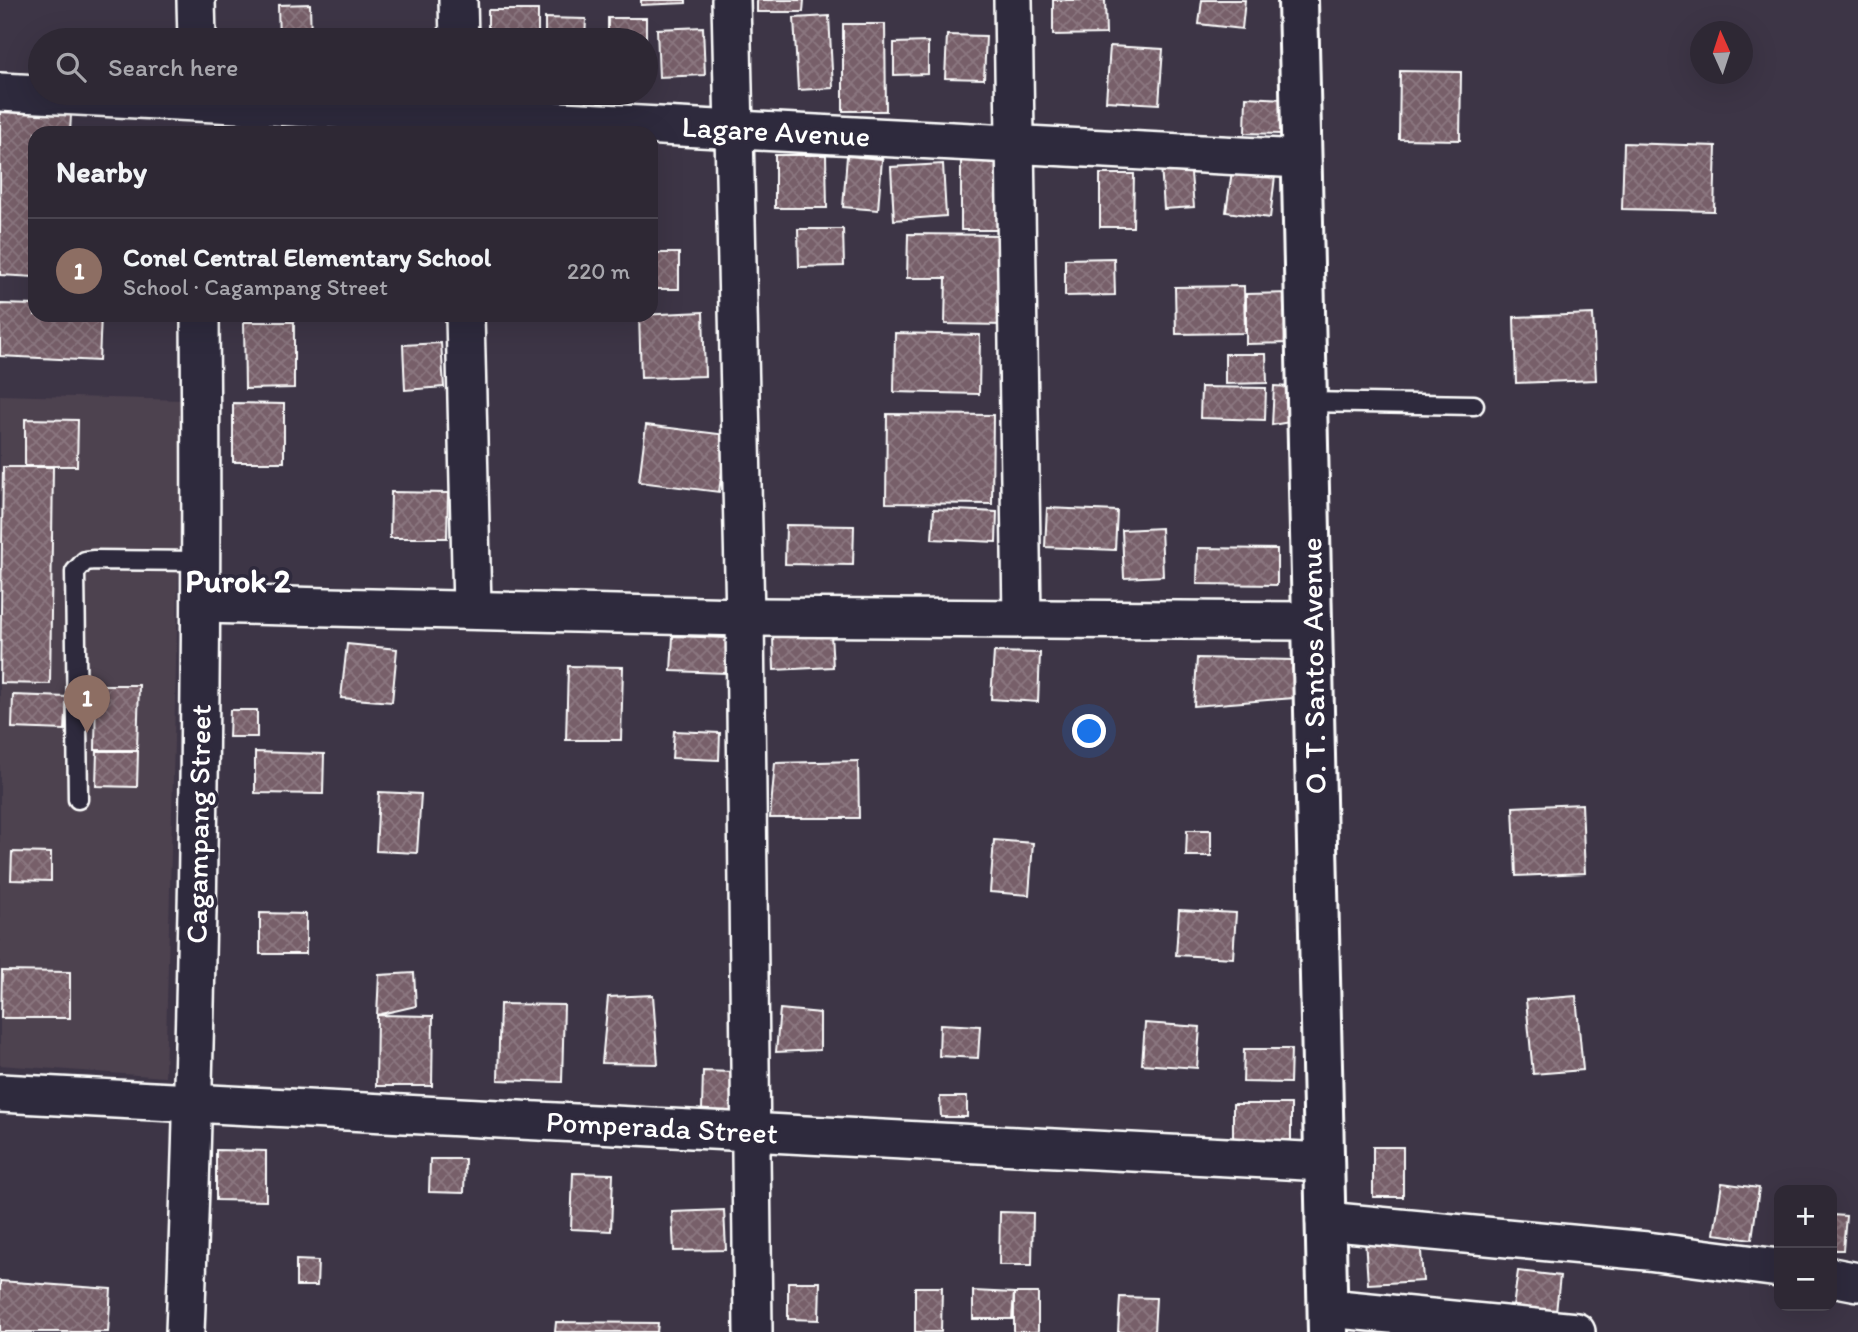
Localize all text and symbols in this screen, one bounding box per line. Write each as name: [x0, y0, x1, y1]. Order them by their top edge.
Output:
north arrow: [1690, 21, 1753, 84]
search box: [28, 28, 658, 105]
icon: search: [52, 48, 90, 86]
text: Search here: [108, 51, 238, 83]
street label: Lagare Avenue: [681, 108, 871, 154]
text: Nearby: [56, 153, 147, 190]
text: Conel Central Elementary School: [123, 241, 491, 273]
text: 1: [74, 257, 84, 285]
text: 220 m: [567, 257, 630, 285]
text: School · Cagampang Street: [123, 273, 388, 301]
street label: O. T. Santos Avenue: [1292, 537, 1334, 795]
district label: Purok 2: [185, 562, 291, 600]
pin: 1: [64, 675, 110, 733]
street label: Cagampang Street: [177, 704, 219, 944]
your location: [1072, 714, 1106, 748]
street label: Pomperada Street: [545, 1102, 779, 1152]
map controls: [1774, 1185, 1837, 1311]
button: +: [1774, 1185, 1837, 1248]
button: −: [1774, 1248, 1837, 1311]

